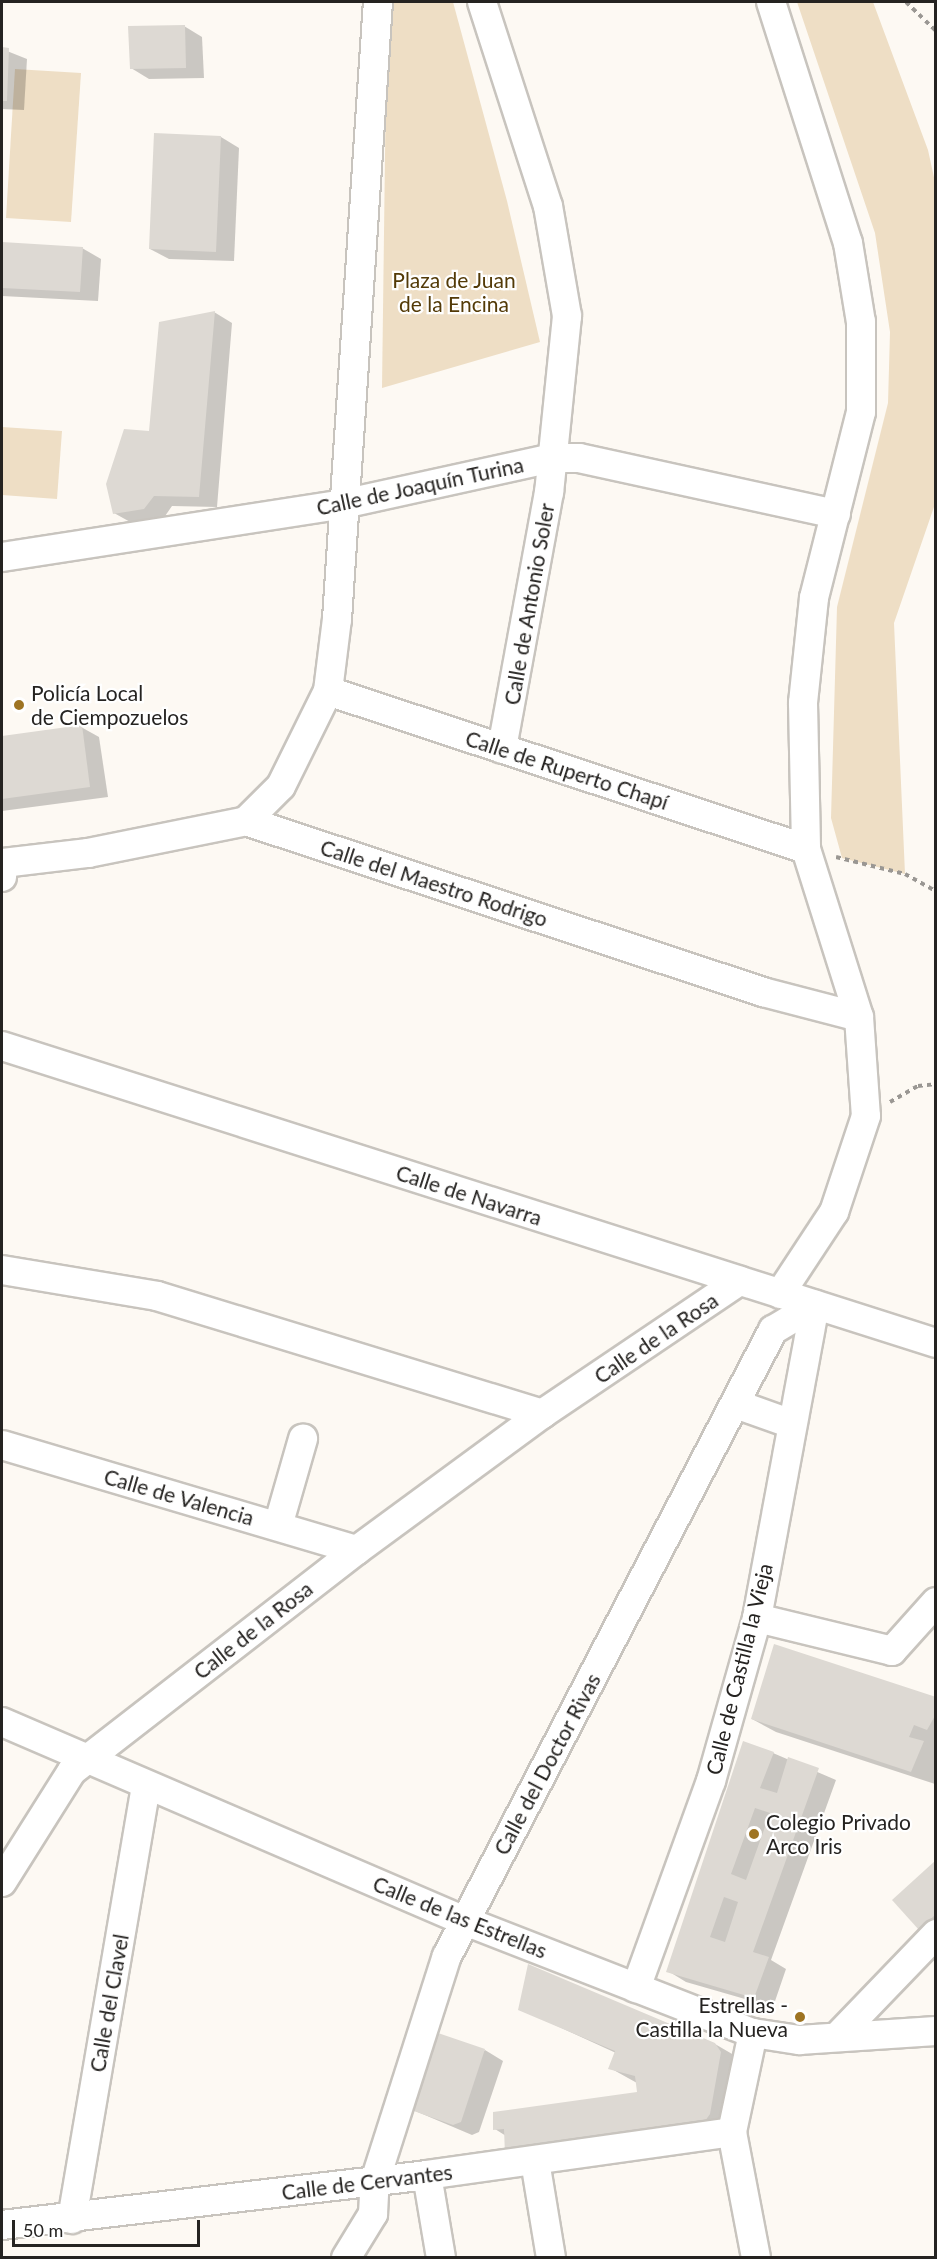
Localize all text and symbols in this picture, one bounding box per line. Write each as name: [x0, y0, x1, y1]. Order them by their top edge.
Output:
park label: Plaza de Juan de la Encina: [392, 267, 516, 317]
street label: Calle de Joaquín Turina: [314, 452, 526, 520]
street label: Calle de Antonio Soler: [499, 501, 559, 707]
place label: Policía Local de Ciempozuelos: [31, 680, 188, 730]
marker: Policía Local de Ciempozuelos: [12, 698, 26, 712]
street label: Calle de Ruperto Chapí: [462, 725, 672, 815]
street label: Calle del Maestro Rodrigo: [317, 834, 551, 932]
street label: Calle de Navarra: [393, 1160, 545, 1230]
street label: Calle de la Rosa: [589, 1287, 723, 1389]
street label: Calle de Valencia: [101, 1463, 257, 1531]
street label: Calle de Castilla la Vieja: [700, 1560, 778, 1778]
street label: Calle de la Rosa: [189, 1576, 317, 1684]
street label: Calle del Doctor Rivas: [488, 1669, 606, 1859]
place label: Colegio Privado Arco Iris: [766, 1809, 911, 1859]
marker: Colegio Privado Arco Iris: [747, 1827, 761, 1841]
street label: Calle de las Estrellas: [369, 1871, 551, 1963]
street label: Calle del Clavel: [84, 1932, 134, 2074]
place label: Estrellas - Castilla la Nueva: [636, 1992, 788, 2042]
marker: Estrellas - Castilla la Nueva: [793, 2010, 807, 2024]
street label: Calle de Cervantes: [280, 2159, 454, 2205]
scale bar: [15, 2208, 202, 2246]
text: 50 m: [23, 2219, 63, 2241]

